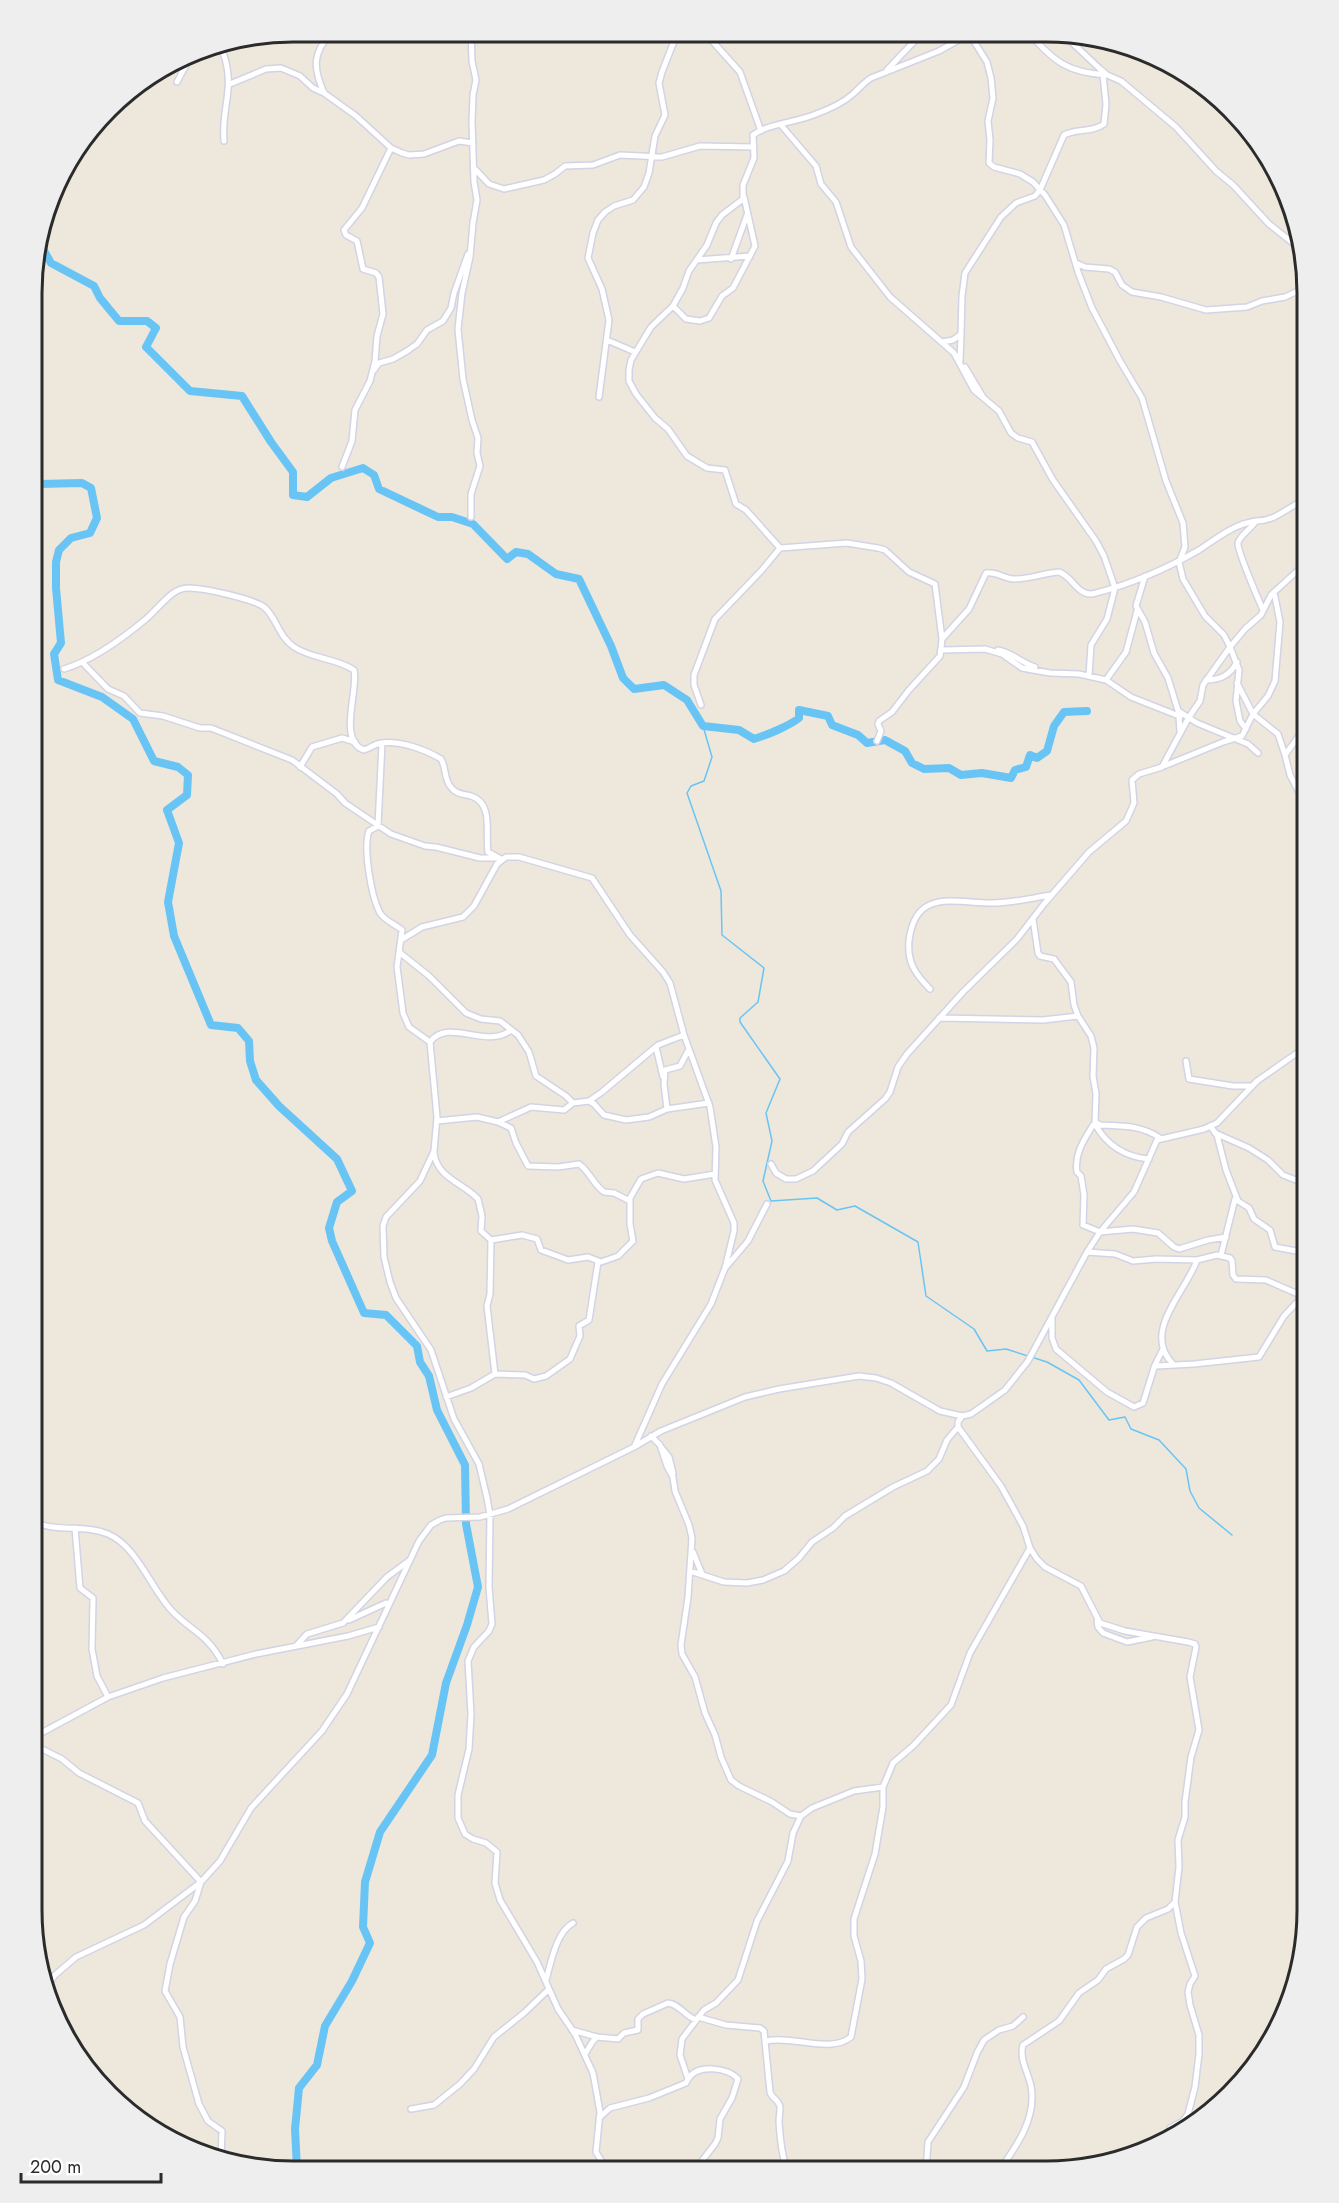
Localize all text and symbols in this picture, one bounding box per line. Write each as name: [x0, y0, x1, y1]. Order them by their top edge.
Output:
scale bar: [21, 2146, 160, 2184]
text: 200 m: [30, 2154, 81, 2180]

